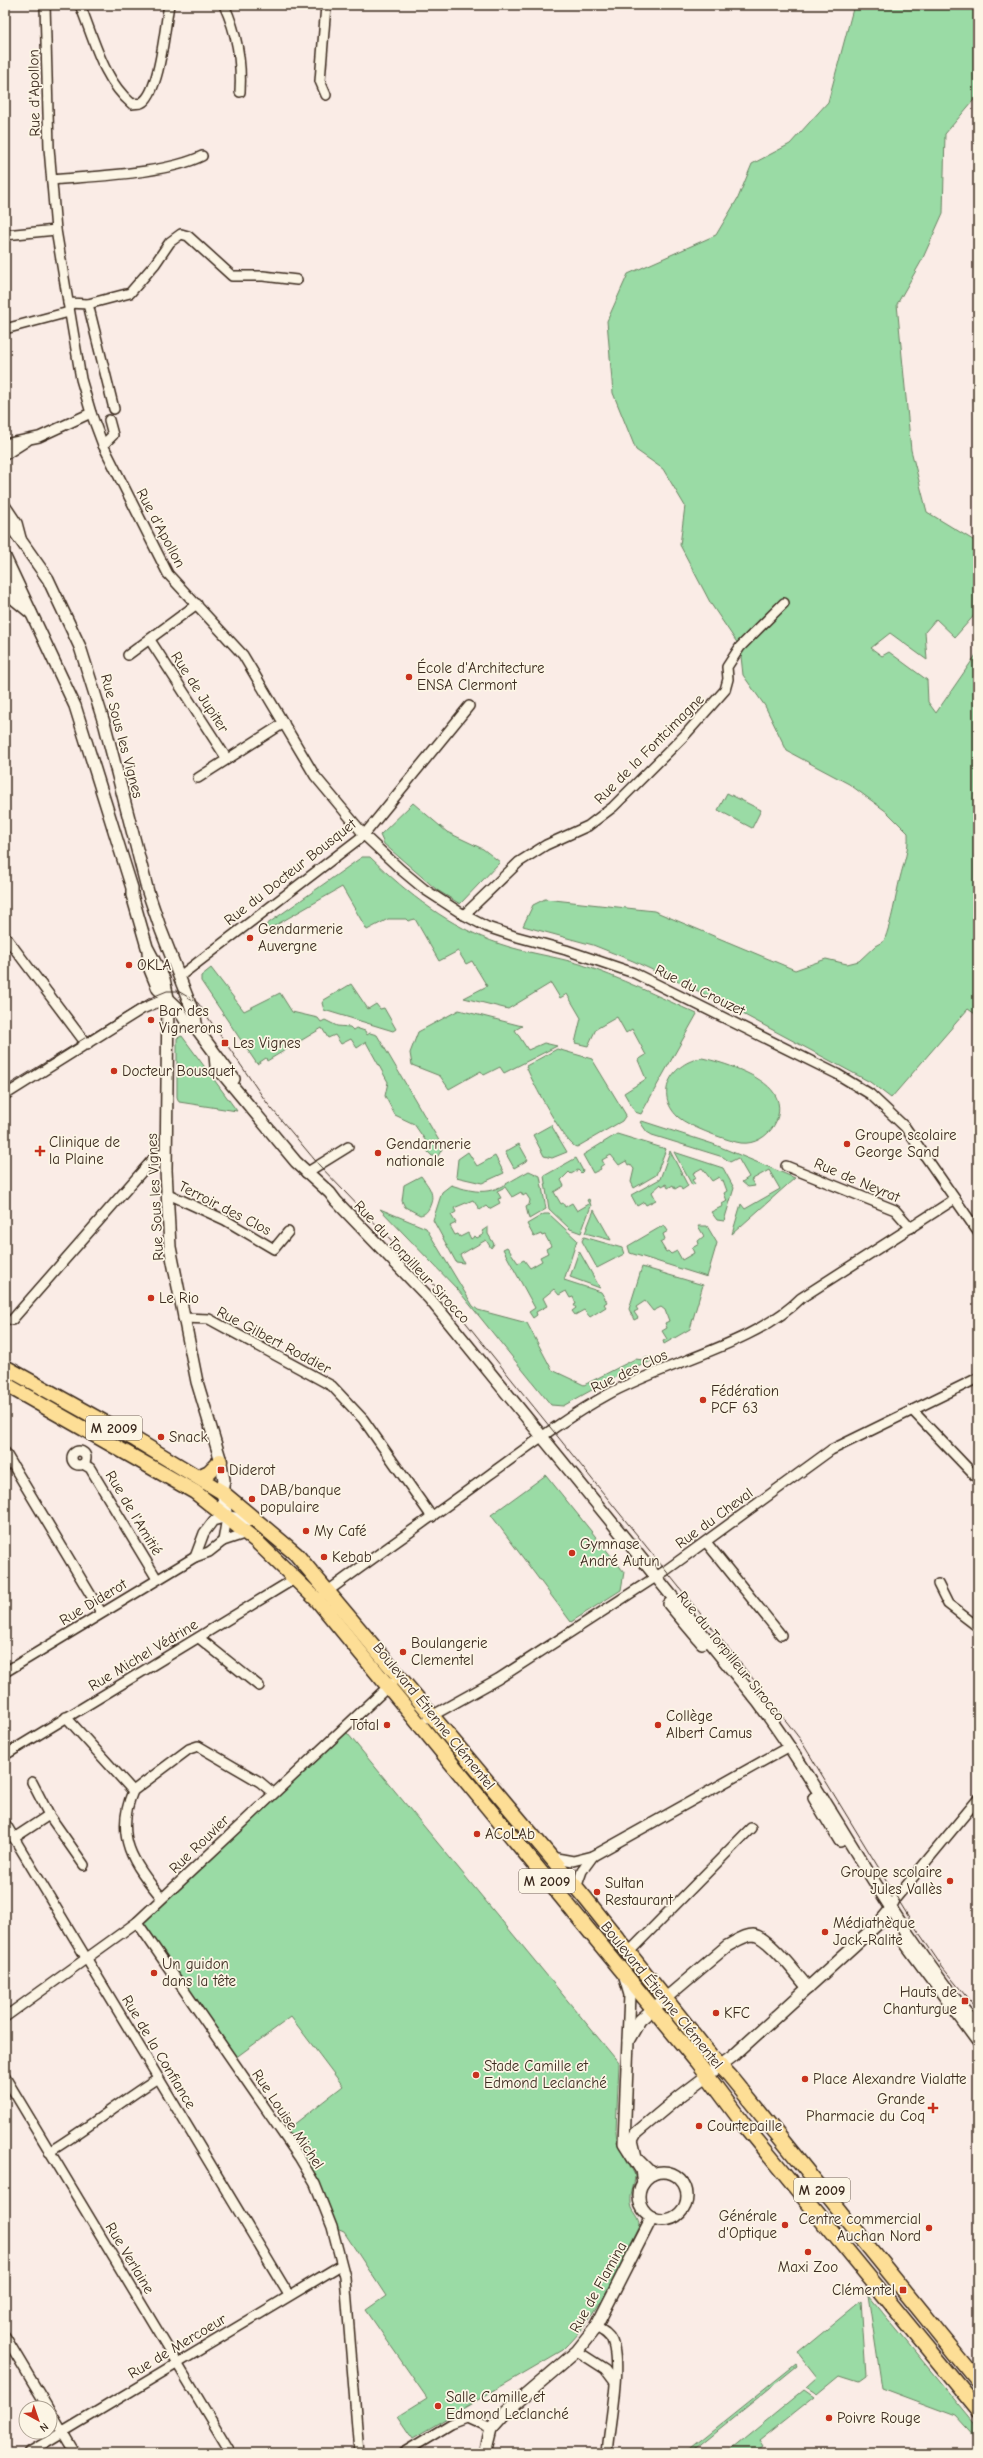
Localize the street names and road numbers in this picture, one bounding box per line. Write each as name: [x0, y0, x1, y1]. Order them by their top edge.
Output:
street label: Rue d'Apollon: [24, 49, 44, 137]
street label: Rue d'Apollon: [133, 485, 189, 571]
street label: Rue de Jupiter: [167, 648, 233, 736]
street label: Rue Sous les Vignes: [97, 672, 147, 800]
street label: Rue de la Fontcimagne: [590, 690, 708, 808]
street label: Rue du Docteur Bousquet: [220, 814, 360, 929]
street label: Rue du Crouzet: [652, 960, 749, 1020]
street label: Rue Sous les Vignes: [143, 1133, 167, 1261]
street label: Rue de Neyrat: [811, 1154, 903, 1206]
street label: Terroir des Clos: [176, 1177, 274, 1239]
street label: Rue du Torpilleur Sirocco: [350, 1197, 474, 1327]
street label: Rue Gilbert Roddier: [214, 1302, 334, 1378]
street label: Rue des Clos: [588, 1345, 670, 1397]
road number: M 2009: [86, 1416, 142, 1440]
street label: Rue de l'Amitié: [102, 1467, 167, 1559]
street label: Rue du Cheval: [672, 1484, 756, 1552]
street label: Rue Diderot: [56, 1575, 130, 1629]
street label: Rue du Torpilleur Sirocco: [673, 1587, 789, 1725]
street label: Rue Michel Védrine: [85, 1615, 201, 1695]
street label: Boulevard Étienne Clémentel: [369, 1638, 500, 1793]
street label: Rue Rouvier: [165, 1811, 233, 1877]
road number: M 2009: [519, 1869, 575, 1893]
street label: Boulevard Étienne Clémentel: [597, 1917, 728, 2072]
street label: Rue de la Confiance: [118, 1992, 200, 2113]
street label: Rue Louise Michel: [248, 2066, 328, 2172]
road number: M 2009: [794, 2178, 850, 2202]
street label: Rue Verlaine: [102, 2219, 159, 2297]
street label: Rue de Flamina: [566, 2238, 630, 2336]
street label: Rue de Mercoeur: [125, 2310, 229, 2382]

